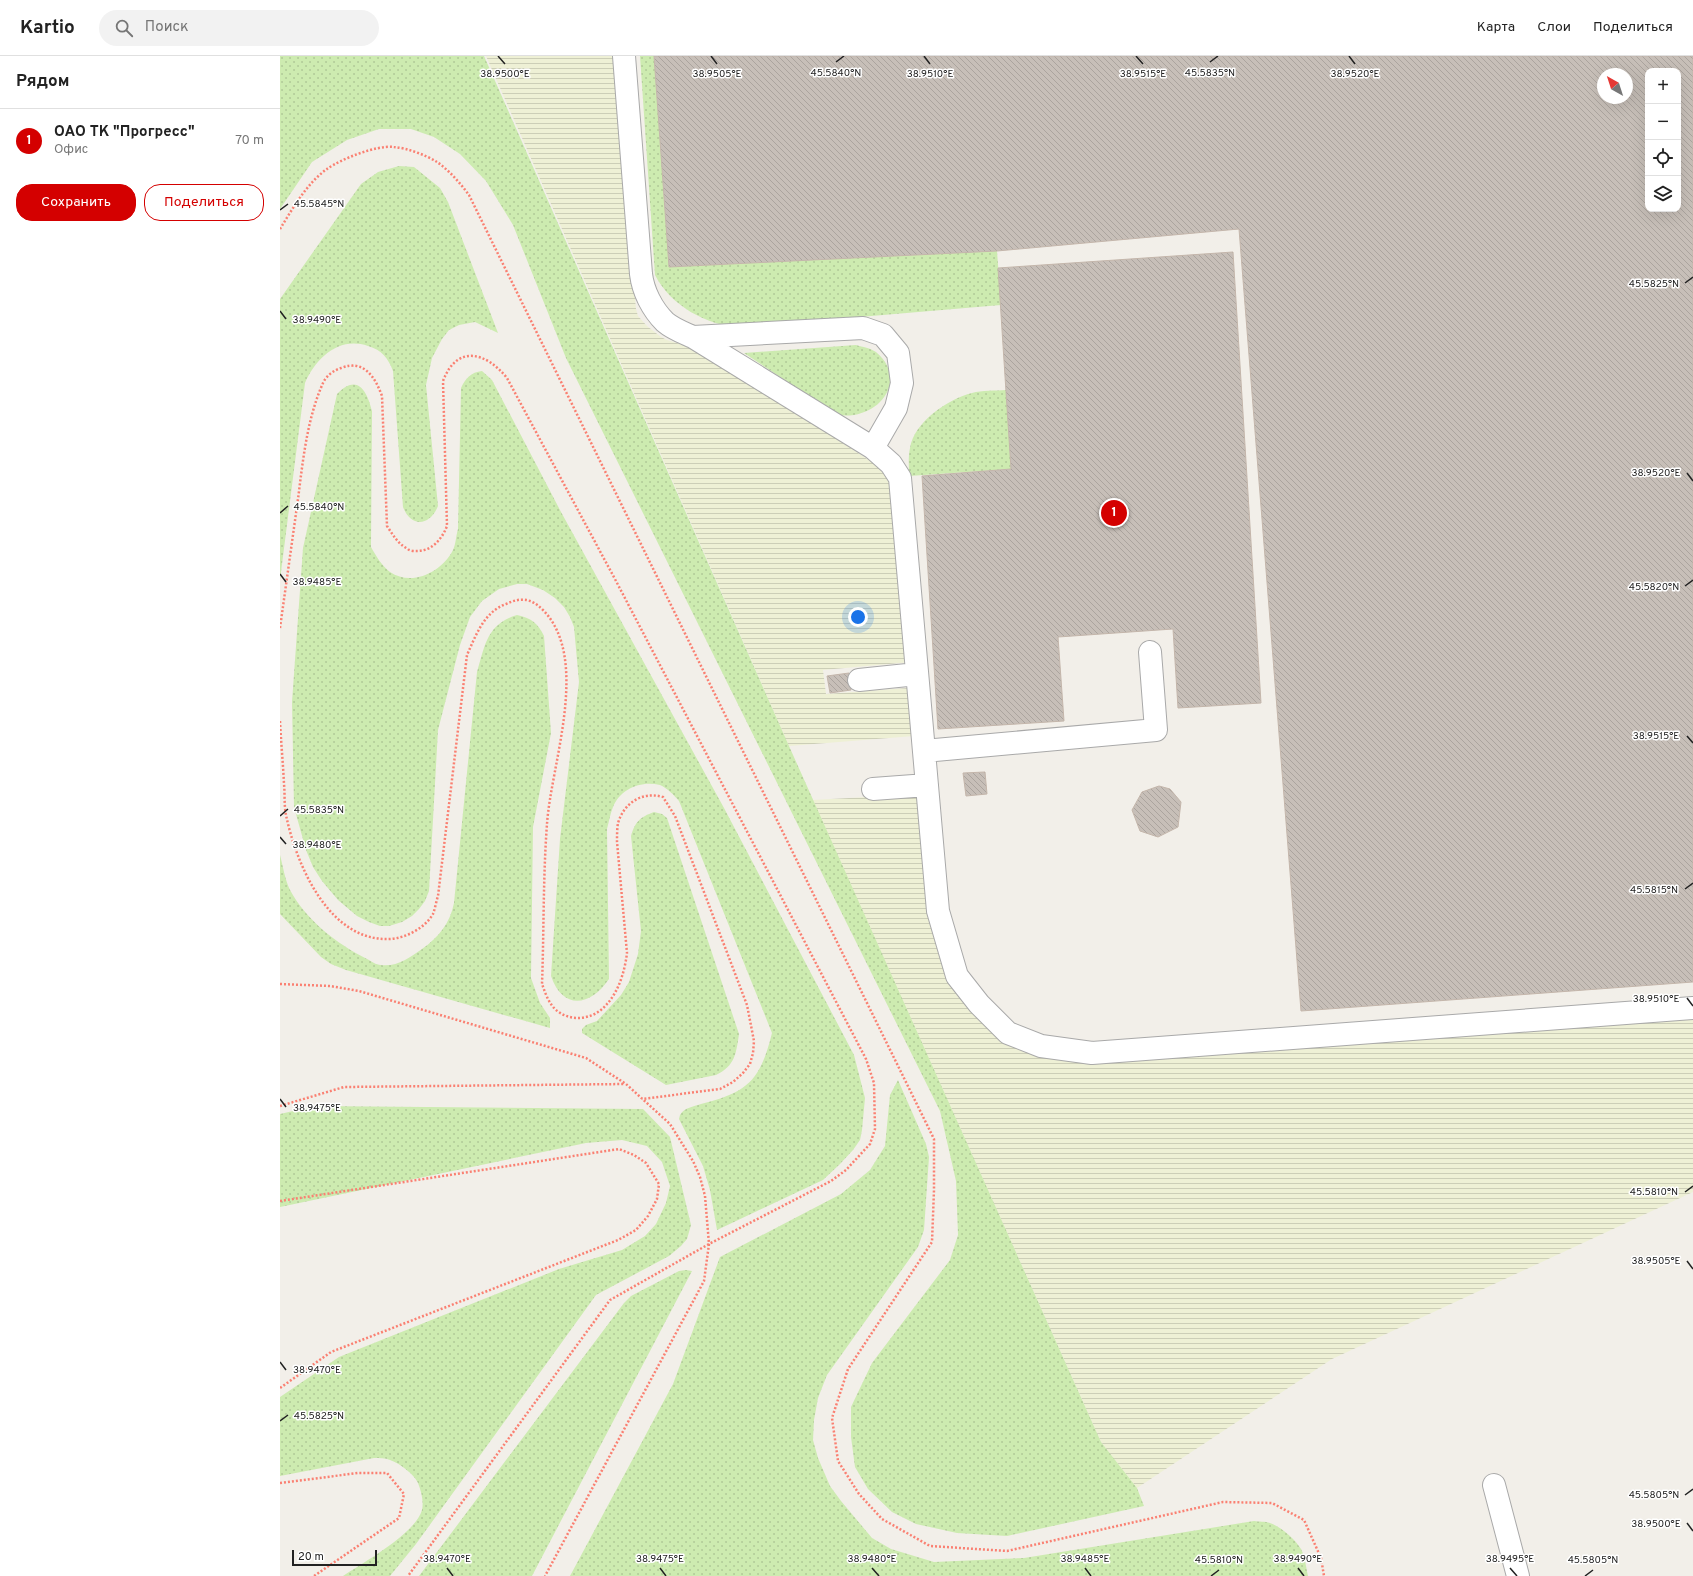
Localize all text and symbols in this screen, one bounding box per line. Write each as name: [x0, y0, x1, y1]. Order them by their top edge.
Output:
search box: [99, 10, 379, 46]
text: Kartio: [20, 16, 75, 40]
icon: search: [113, 17, 135, 39]
text: Поиск: [145, 18, 189, 37]
text: Карта: [1477, 19, 1515, 36]
text: Слои: [1537, 19, 1571, 36]
text: Поделиться: [1593, 19, 1673, 36]
text: 45.5840°N: [811, 67, 861, 80]
text: 45.5835°N: [1185, 67, 1235, 80]
text: 38.9500°E: [480, 68, 530, 81]
text: 38.9505°E: [692, 68, 742, 81]
text: 38.9510°E: [907, 68, 953, 81]
text: 38.9515°E: [1120, 68, 1166, 81]
text: 38.9520°E: [1330, 68, 1380, 81]
north arrow: [1597, 68, 1633, 104]
map controls: [1645, 68, 1681, 212]
button: +: [1645, 68, 1681, 104]
text: Рядом: [16, 71, 69, 93]
button: −: [1645, 104, 1681, 140]
text: ОАО ТК "Прогресс": [54, 123, 195, 142]
text: 1: [26, 133, 32, 149]
text: 70 m: [235, 133, 264, 149]
button: locate: [1645, 140, 1681, 176]
text: Офис: [54, 142, 88, 158]
button: layers: [1645, 176, 1681, 212]
button: Сохранить: [16, 184, 136, 221]
button: Поделиться: [144, 184, 264, 221]
text: 45.5845°N: [294, 198, 344, 211]
text: 45.5825°N: [1629, 278, 1679, 291]
text: 38.9490°E: [293, 314, 341, 327]
text: 38.9520°E: [1631, 467, 1681, 480]
pin: 1: [1101, 498, 1127, 528]
text: 45.5840°N: [294, 501, 344, 514]
text: 38.9485°E: [293, 576, 341, 589]
text: 45.5820°N: [1629, 581, 1679, 594]
your location: [848, 607, 868, 627]
text: 38.9515°E: [1633, 730, 1679, 743]
text: 45.5835°N: [294, 804, 344, 817]
text: 38.9480°E: [292, 839, 342, 852]
text: 45.5815°N: [1630, 884, 1678, 897]
text: 38.9510°E: [1633, 993, 1679, 1006]
text: 38.9475°E: [293, 1102, 341, 1115]
text: 45.5810°N: [1630, 1186, 1678, 1199]
text: 38.9505°E: [1631, 1255, 1681, 1268]
text: 38.9470°E: [293, 1364, 341, 1377]
text: 45.5825°N: [294, 1410, 344, 1423]
text: 45.5805°N: [1629, 1489, 1679, 1502]
text: 38.9500°E: [1631, 1518, 1681, 1531]
scale bar: [292, 1548, 377, 1567]
text: 20 m: [298, 1550, 324, 1564]
text: 38.9470°E: [423, 1553, 471, 1566]
text: 38.9475°E: [636, 1553, 684, 1566]
text: 38.9480°E: [847, 1553, 897, 1566]
text: 38.9485°E: [1061, 1553, 1109, 1566]
text: 38.9490°E: [1274, 1553, 1322, 1566]
text: 38.9495°E: [1486, 1553, 1534, 1566]
text: 45.5810°N: [1195, 1554, 1243, 1567]
text: 45.5805°N: [1568, 1554, 1618, 1567]

